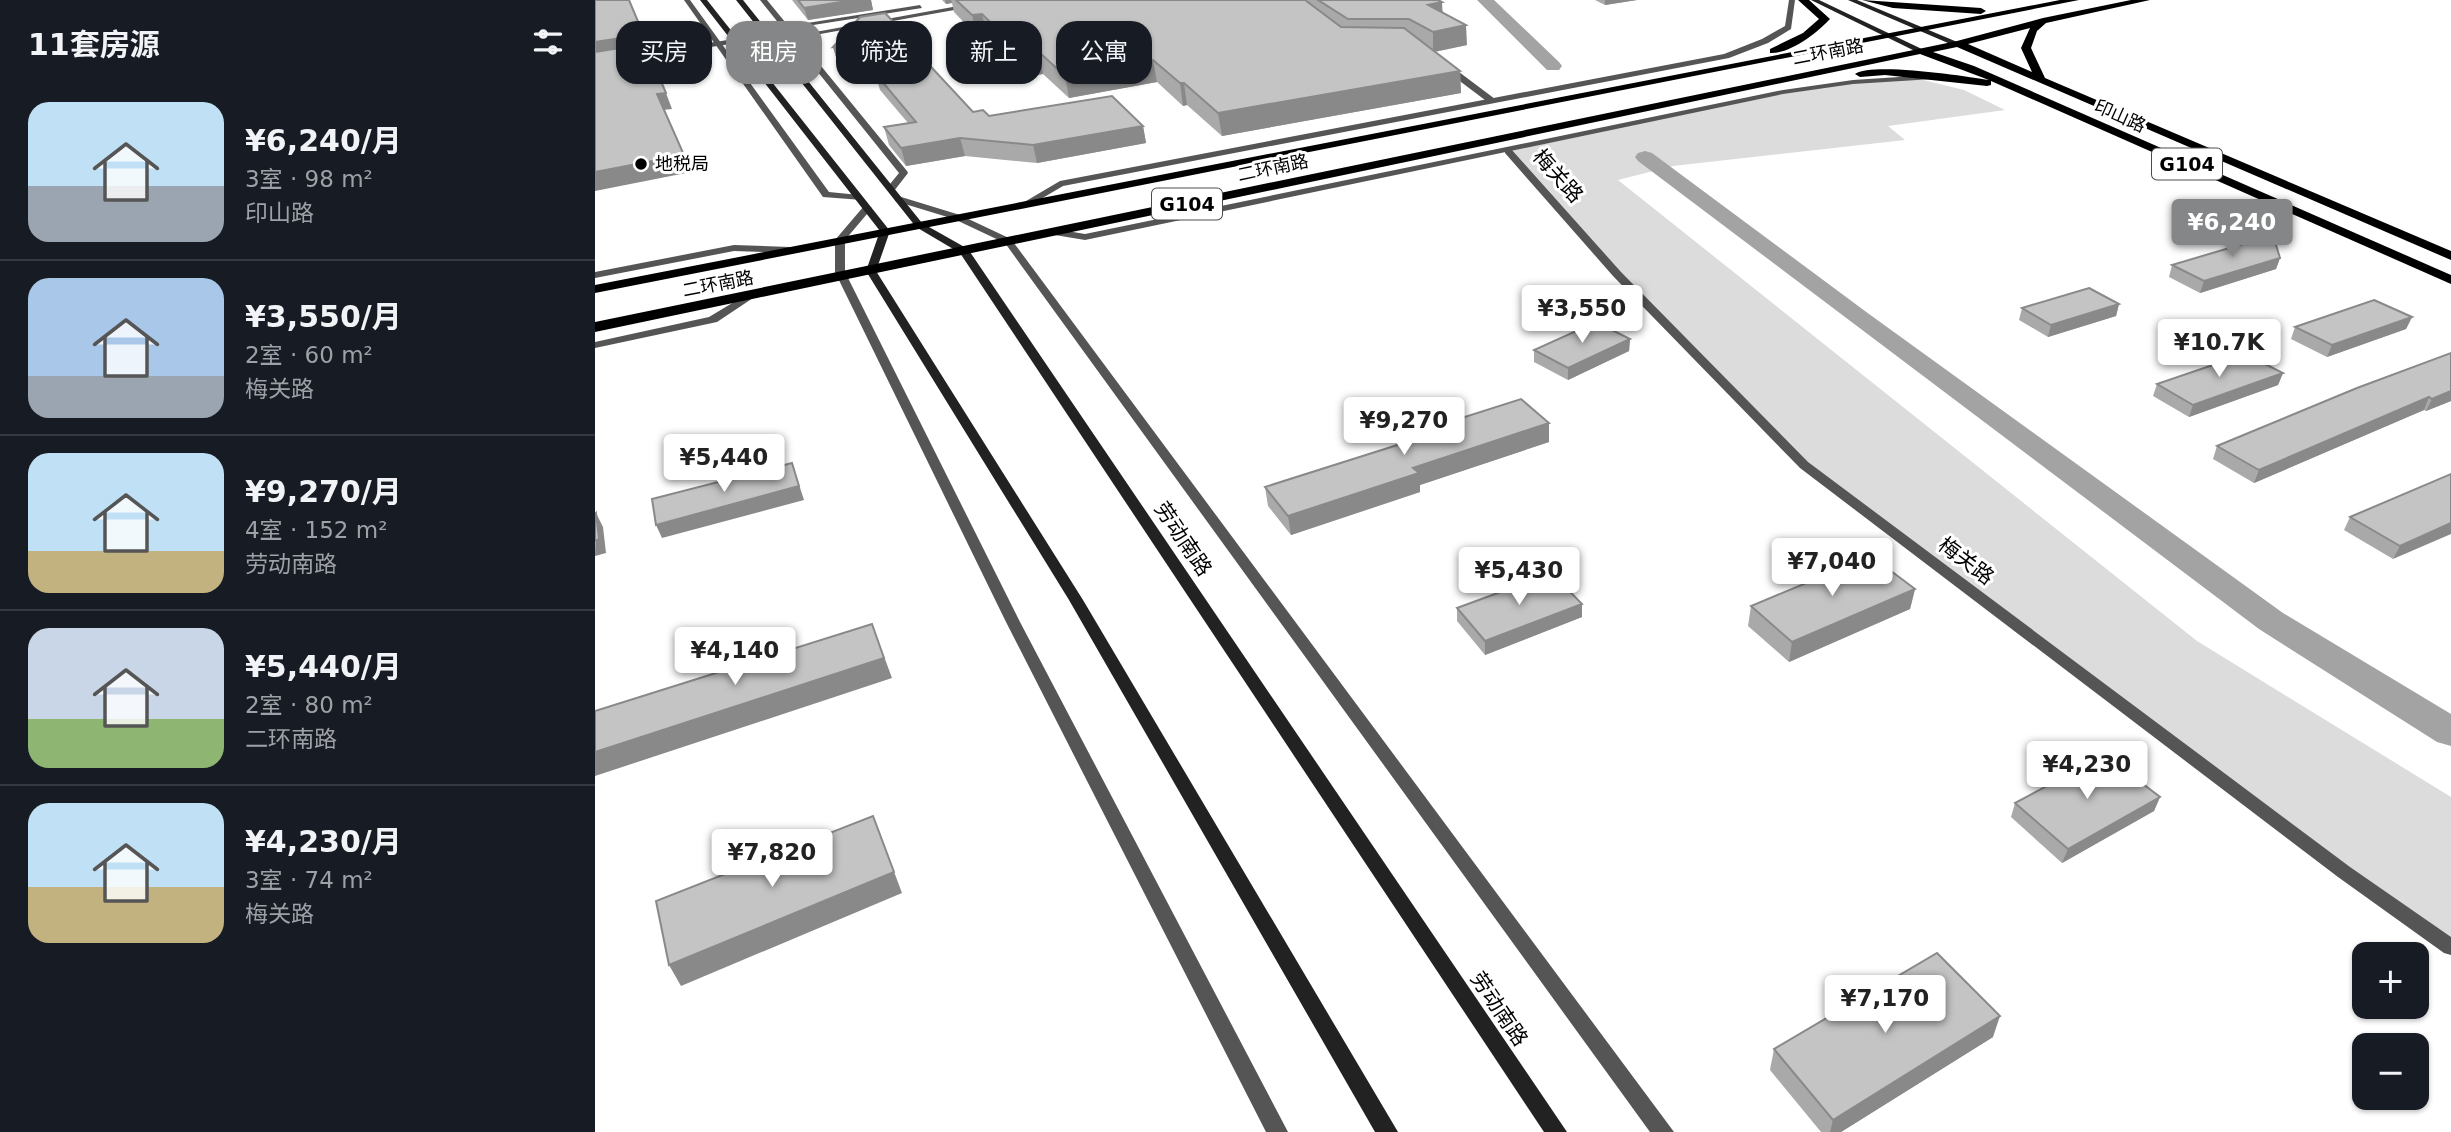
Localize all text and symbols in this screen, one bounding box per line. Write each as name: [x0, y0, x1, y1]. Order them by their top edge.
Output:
chip: 买房: [616, 21, 712, 84]
chip: 租房: [726, 21, 822, 84]
chip: 筛选: [836, 21, 932, 84]
chip: 新上: [946, 21, 1042, 84]
chip: 公寓: [1056, 21, 1152, 84]
icon: filters: [529, 23, 567, 61]
text: 11套房源: [28, 27, 160, 62]
street label: 二环南路: [1791, 34, 1865, 69]
street label: 印山路: [2091, 95, 2149, 136]
text: ¥6,240/月: [245, 123, 402, 158]
icon: home: [84, 130, 168, 214]
street label: 梅关路: [1528, 145, 1588, 207]
road number: G104: [2152, 148, 2222, 180]
street label: 二环南路: [1235, 150, 1310, 185]
place label: 地税局: [655, 153, 709, 174]
marker: 地税局: [633, 156, 649, 172]
text: 3室 · 98 m²: [245, 166, 373, 192]
road number: G104: [1152, 188, 1222, 220]
text: 印山路: [245, 200, 314, 226]
pin: ¥6,240: [2175, 200, 2289, 259]
text: ¥6,240: [2188, 209, 2276, 235]
street label: 二环南路: [681, 266, 755, 301]
pin: ¥3,550: [1525, 286, 1639, 345]
text: ¥3,550: [1538, 295, 1626, 321]
text: ¥3,550/月: [245, 299, 402, 334]
icon: home: [84, 306, 168, 390]
pin: ¥10.7K: [2162, 320, 2276, 379]
text: ¥10.7K: [2174, 329, 2264, 355]
text: 2室 · 60 m²: [245, 342, 373, 368]
text: 梅关路: [245, 376, 314, 402]
pin: ¥9,270: [1347, 398, 1461, 457]
text: ¥9,270: [1360, 407, 1448, 433]
pin: ¥5,440: [667, 434, 781, 494]
text: ¥5,440: [680, 444, 768, 470]
text: ¥9,270/月: [245, 474, 402, 509]
icon: home: [84, 481, 168, 565]
street label: 劳动南路: [1150, 497, 1216, 581]
text: 4室 · 152 m²: [245, 517, 387, 543]
street label: 梅关路: [1934, 532, 1998, 590]
pin: ¥7,040: [1775, 538, 1889, 598]
pin: ¥5,430: [1462, 548, 1576, 607]
text: ¥7,040: [1788, 548, 1876, 574]
text: 劳动南路: [245, 551, 337, 577]
text: ¥5,430: [1475, 557, 1563, 583]
pin: ¥4,140: [678, 628, 792, 687]
text: ¥4,140: [691, 637, 779, 663]
text: ¥5,440/月: [245, 649, 402, 684]
icon: home: [84, 656, 168, 740]
text: 2室 · 80 m²: [245, 692, 373, 718]
text: 二环南路: [245, 726, 337, 752]
pin: ¥4,230: [2030, 742, 2144, 801]
text: ¥4,230: [2043, 751, 2131, 777]
text: ¥4,230/月: [245, 824, 402, 859]
pin: ¥7,820: [715, 830, 829, 889]
icon: home: [84, 831, 168, 915]
text: ¥7,820: [728, 839, 816, 865]
text: 3室 · 74 m²: [245, 867, 373, 893]
text: 梅关路: [245, 901, 314, 927]
map controls: [2352, 942, 2429, 1110]
button: +: [2352, 942, 2429, 1019]
street label: 劳动南路: [1466, 967, 1532, 1051]
pin: ¥7,170: [1828, 976, 1942, 1035]
text: ¥7,170: [1841, 985, 1929, 1011]
button: −: [2352, 1033, 2429, 1110]

